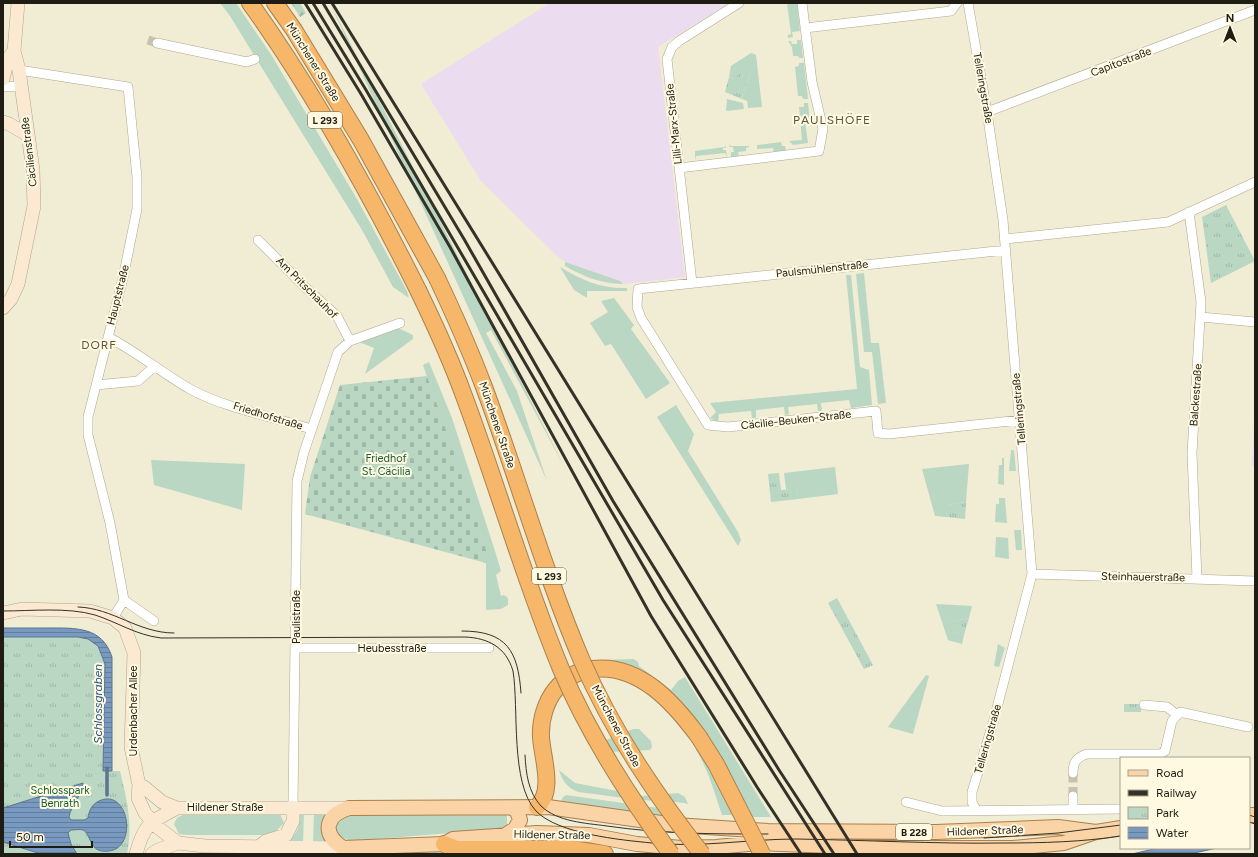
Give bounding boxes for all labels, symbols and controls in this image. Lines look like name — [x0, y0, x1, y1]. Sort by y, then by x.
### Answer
north arrow — [1210, 8, 1250, 48]
text: N — [1226, 12, 1234, 25]
street label: Münchener Straße — [283, 20, 343, 104]
street label: Capitostraße — [1089, 44, 1153, 80]
street label: Telleringstraße — [970, 51, 996, 125]
street label: Lilli-Marx-Straße — [663, 83, 685, 165]
road number: L 293 — [308, 112, 342, 128]
district label: PAULSHÖFE — [793, 113, 871, 127]
street label: Cäcilienstraße — [18, 116, 40, 188]
street label: Am Pritschauhof — [273, 254, 341, 322]
street label: Paulsmühlenstraße — [775, 258, 869, 280]
street label: Hauptstraße — [104, 264, 132, 326]
district label: DORF — [81, 338, 117, 352]
street label: Balckestraße — [1187, 363, 1205, 427]
street label: Telleringstraße — [1009, 373, 1029, 445]
street label: Münchener Straße — [476, 380, 518, 470]
street label: Friedhofstraße — [232, 399, 304, 433]
street label: Cäcilie-Beuken-Straße — [740, 408, 852, 432]
park label: Friedhof St. Cäcilia — [362, 452, 410, 478]
road number: L 293 — [532, 568, 566, 584]
street label: Steinhauerstraße — [1101, 570, 1185, 584]
street label: Paulistraße — [290, 590, 303, 644]
street label: Heubesstraße — [358, 642, 426, 655]
water label: Schlossgraben — [91, 664, 105, 744]
street label: Urdenbacher Allee — [127, 666, 140, 756]
street label: Münchener Straße — [589, 683, 643, 769]
street label: Telleringstraße — [972, 703, 1004, 775]
legend — [1120, 757, 1250, 849]
text: Road — [1156, 766, 1184, 780]
park label: Schlosspark Benrath — [30, 784, 90, 810]
text: Railway — [1156, 786, 1197, 800]
street label: Hildener Straße — [187, 801, 263, 814]
text: Park — [1156, 806, 1179, 820]
scale bar — [10, 823, 92, 849]
street label: Hildener Straße — [946, 823, 1024, 839]
road number: B 228 — [896, 824, 932, 840]
text: Water — [1156, 826, 1188, 840]
street label: Hildener Straße — [514, 828, 590, 842]
text: 50 m — [16, 830, 44, 844]

